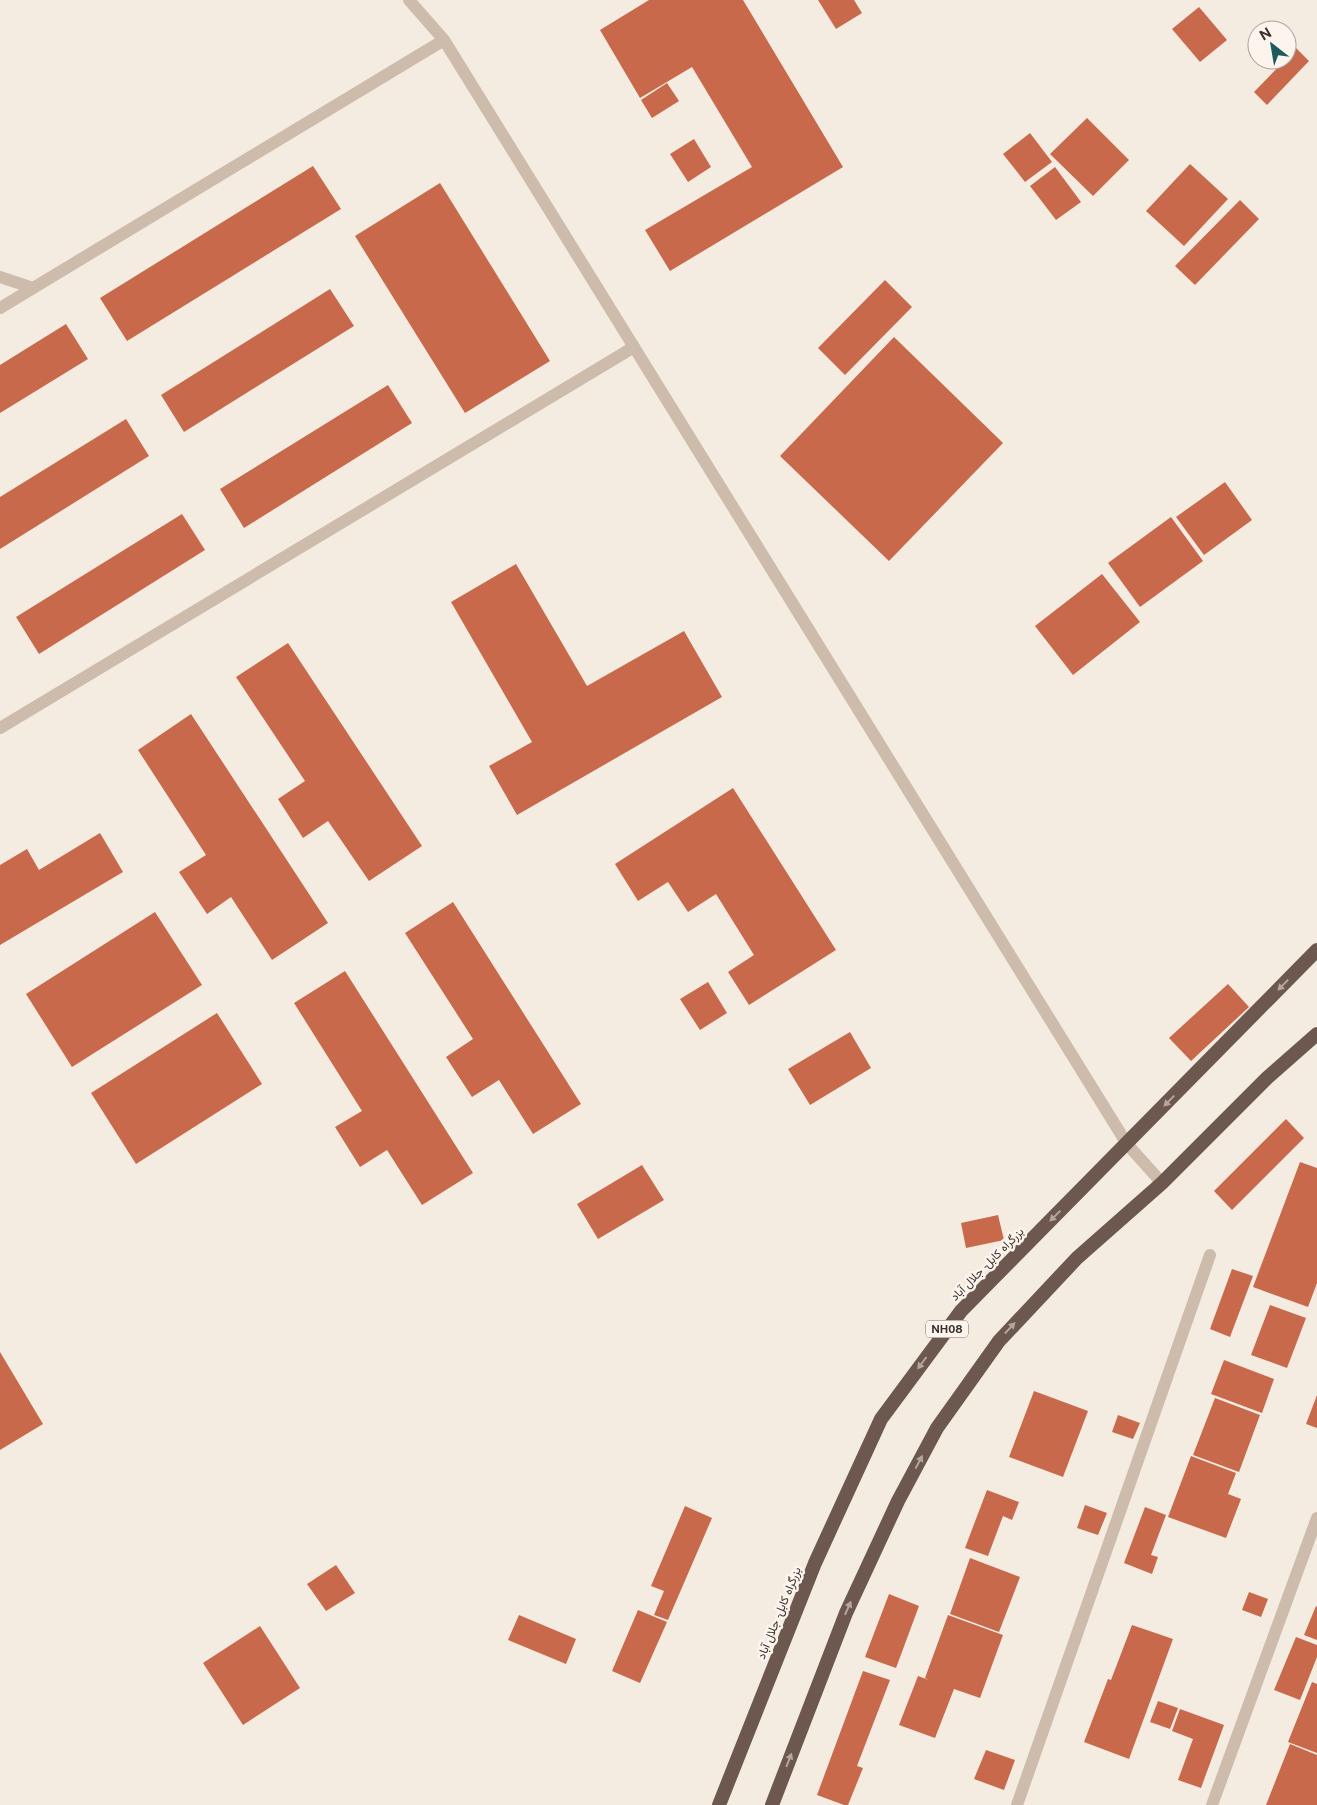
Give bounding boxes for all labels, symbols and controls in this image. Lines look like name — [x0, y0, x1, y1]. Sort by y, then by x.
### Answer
north arrow — [1247, 20, 1297, 70]
text: N — [1256, 24, 1274, 44]
one-way arrow — [1277, 979, 1289, 991]
one-way arrow — [1163, 1095, 1175, 1107]
one-way arrow — [1049, 1210, 1061, 1222]
street label: بزرگراه کابل- جلال آباد — [947, 1224, 1027, 1304]
road number: NH08 — [926, 1320, 968, 1338]
one-way arrow — [1004, 1322, 1016, 1334]
one-way arrow — [918, 1356, 928, 1369]
one-way arrow — [915, 1455, 923, 1469]
street label: بزرگراه کابل- جلال آباد — [754, 1565, 805, 1661]
one-way arrow — [845, 1601, 853, 1615]
one-way arrow — [786, 1752, 793, 1767]

